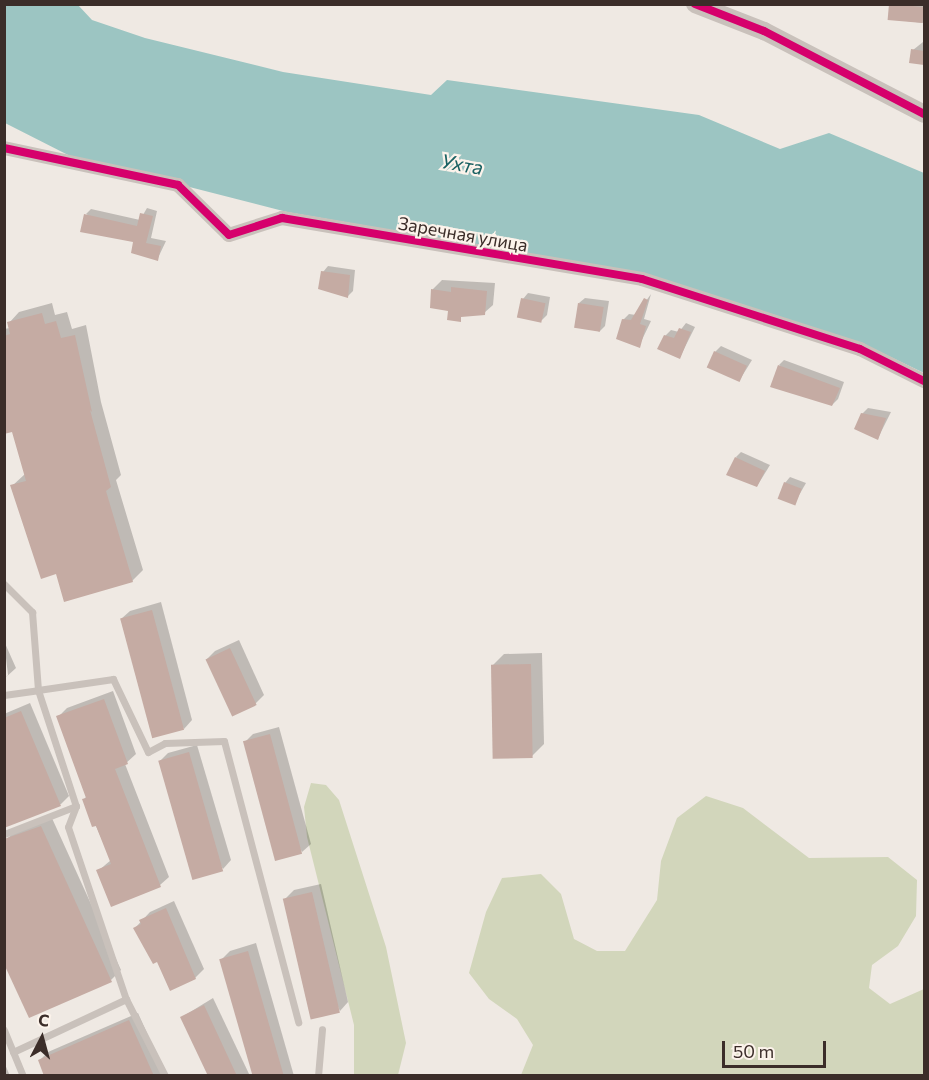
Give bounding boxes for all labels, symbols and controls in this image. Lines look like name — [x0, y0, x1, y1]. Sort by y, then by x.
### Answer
water label: Ухта — [439, 148, 485, 180]
street label: Заречная улица — [397, 212, 529, 256]
north arrow — [12, 1008, 72, 1068]
text: С — [38, 1010, 50, 1030]
scale bar — [725, 1029, 828, 1067]
text: 50 m — [733, 1040, 774, 1062]

